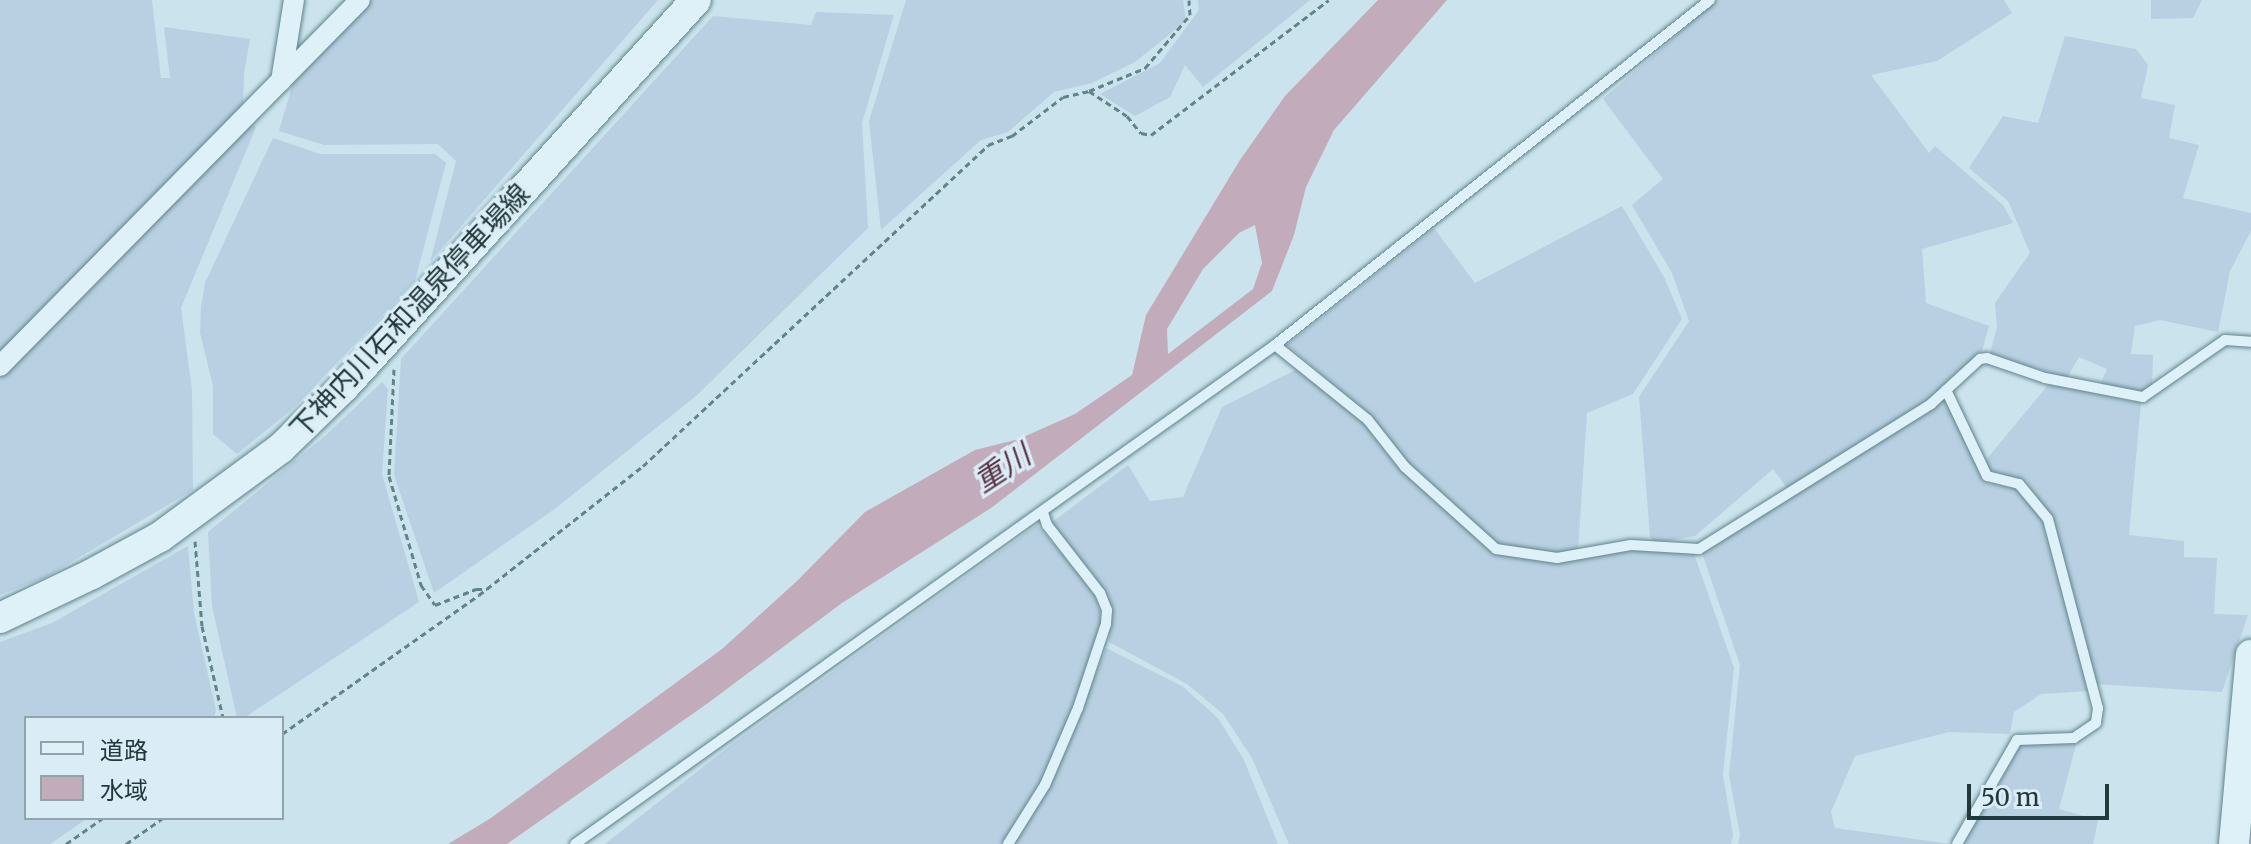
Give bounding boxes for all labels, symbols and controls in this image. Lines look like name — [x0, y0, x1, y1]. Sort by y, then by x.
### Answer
street label: 下神内川石和温泉停車場線 — [283, 177, 537, 445]
water label: 重川 — [967, 437, 1037, 499]
legend — [24, 716, 284, 820]
text: 道路 — [100, 735, 148, 766]
scale bar — [1971, 768, 2113, 818]
text: 水域 — [100, 775, 148, 806]
text: 50 m — [1981, 782, 2040, 813]

